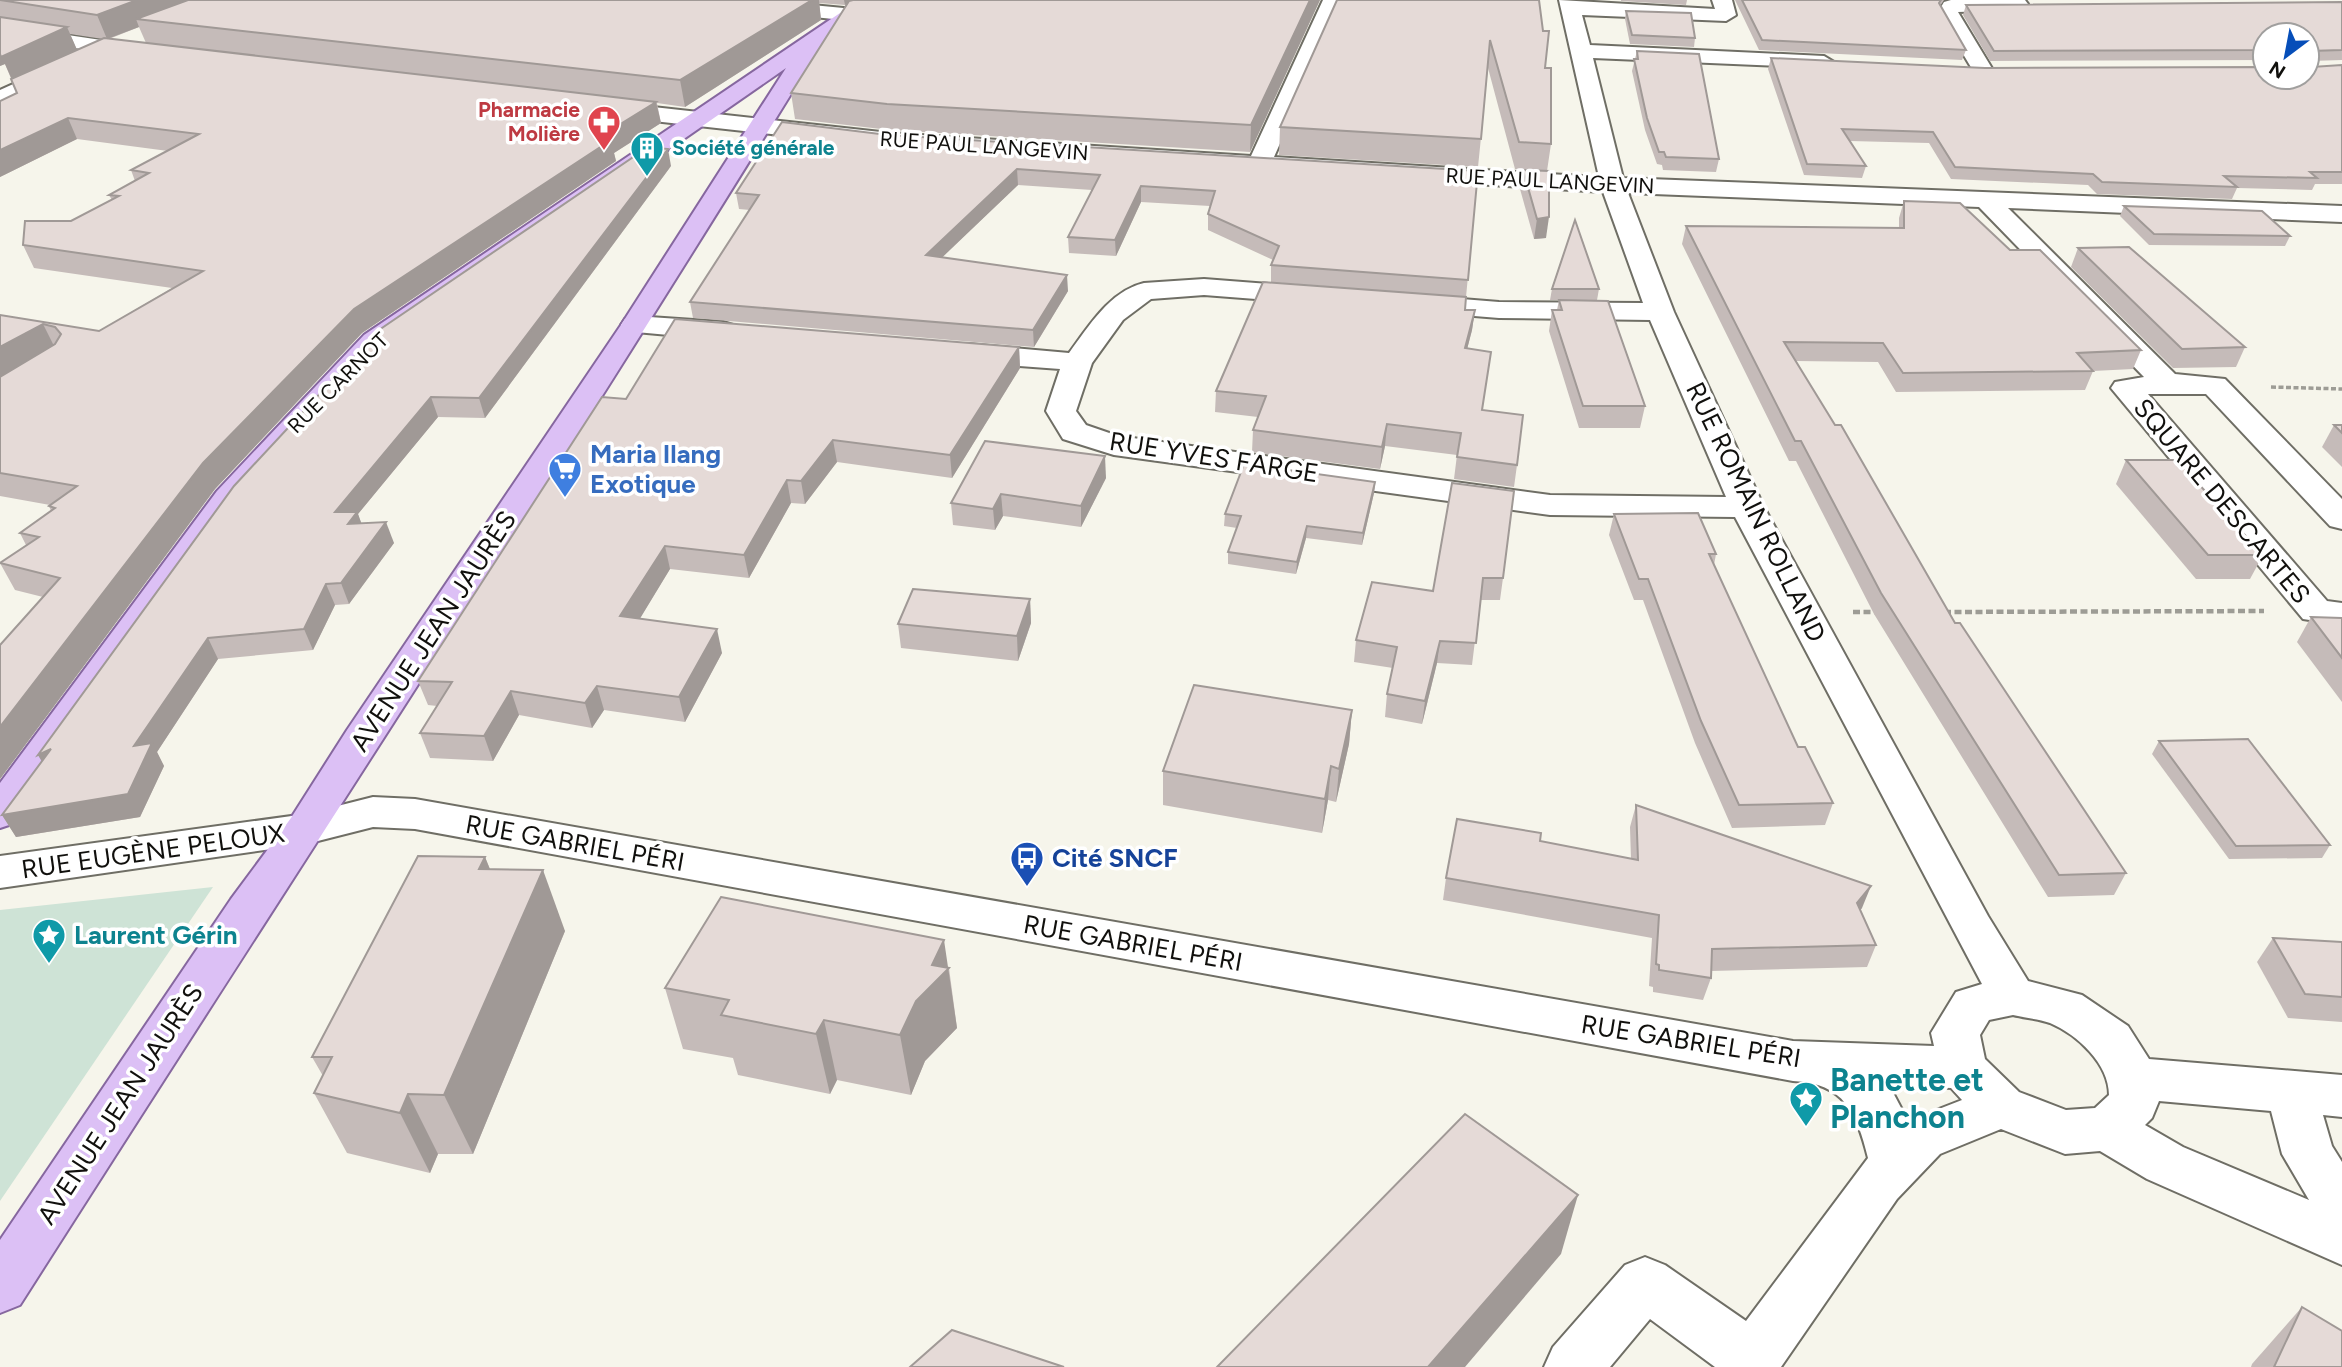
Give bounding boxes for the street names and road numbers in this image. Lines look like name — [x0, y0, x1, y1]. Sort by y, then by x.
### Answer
street label: RUE PAUL LANGEVIN — [879, 126, 1089, 165]
street label: RUE PAUL LANGEVIN — [1445, 163, 1655, 198]
street label: RUE CARNOT — [282, 327, 393, 438]
street label: RUE ROMAIN ROLLAND — [1679, 377, 1833, 647]
street label: SQUARE DESCARTES — [2127, 392, 2317, 610]
street label: RUE YVES FARGE — [1107, 425, 1321, 489]
street label: AVENUE JEAN JAURÈS — [343, 505, 523, 757]
street label: RUE GABRIEL PÉRI — [463, 808, 687, 878]
street label: RUE EUGÈNE PELOUX — [19, 817, 287, 885]
street label: RUE GABRIEL PÉRI — [1021, 908, 1245, 978]
street label: AVENUE JEAN JAURÈS — [30, 978, 210, 1230]
street label: RUE GABRIEL PÉRI — [1579, 1008, 1803, 1074]

